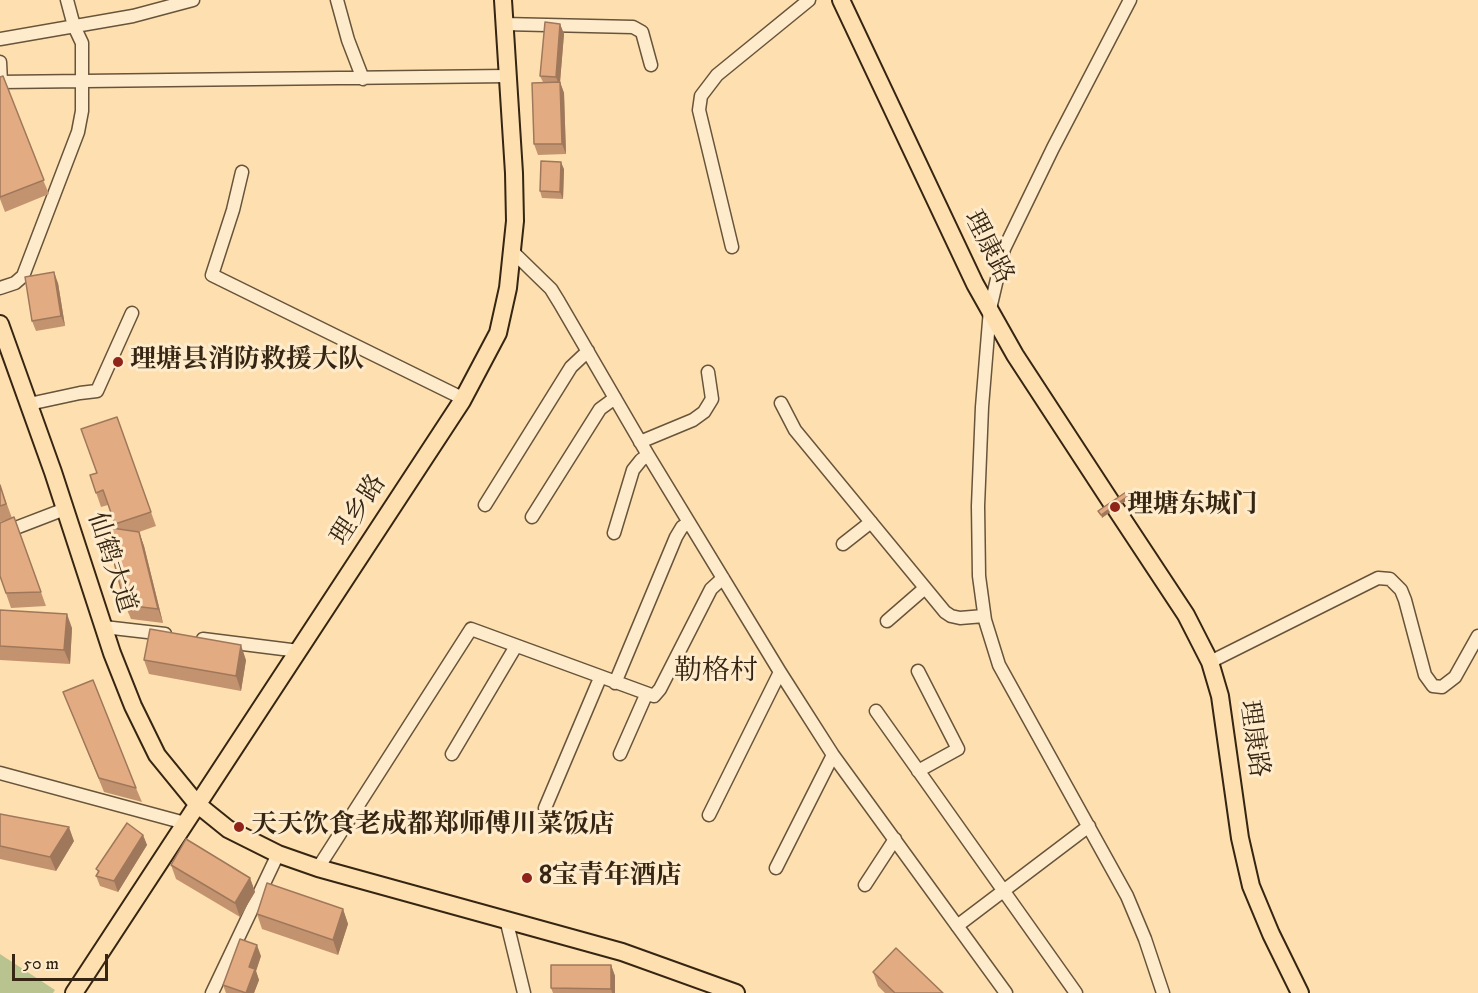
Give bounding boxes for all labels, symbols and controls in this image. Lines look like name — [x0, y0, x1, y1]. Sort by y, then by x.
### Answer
street label: 理康路 — [955, 206, 1019, 290]
place label: 理塘县消防救援大队 — [130, 346, 364, 378]
marker: 理塘县消防救援大队 — [111, 355, 125, 369]
street label: 理乡路 — [326, 470, 394, 552]
place label: 理塘东城门 — [1127, 491, 1257, 523]
marker: 理塘东城门 — [1108, 500, 1122, 514]
street label: 仙鹤大道 — [79, 509, 141, 617]
district label: 勒格村 — [674, 656, 758, 690]
street label: 理康路 — [1231, 698, 1273, 780]
place label: 天天饮食老成都郑师傅川菜饭店 — [251, 811, 615, 843]
marker: 天天饮食老成都郑师傅川菜饭店 — [232, 820, 246, 834]
place label: 8宝青年酒店 — [539, 862, 682, 894]
marker: 8宝青年酒店 — [520, 871, 534, 885]
scale bar — [15, 942, 111, 980]
text: 50 m — [23, 953, 59, 975]

